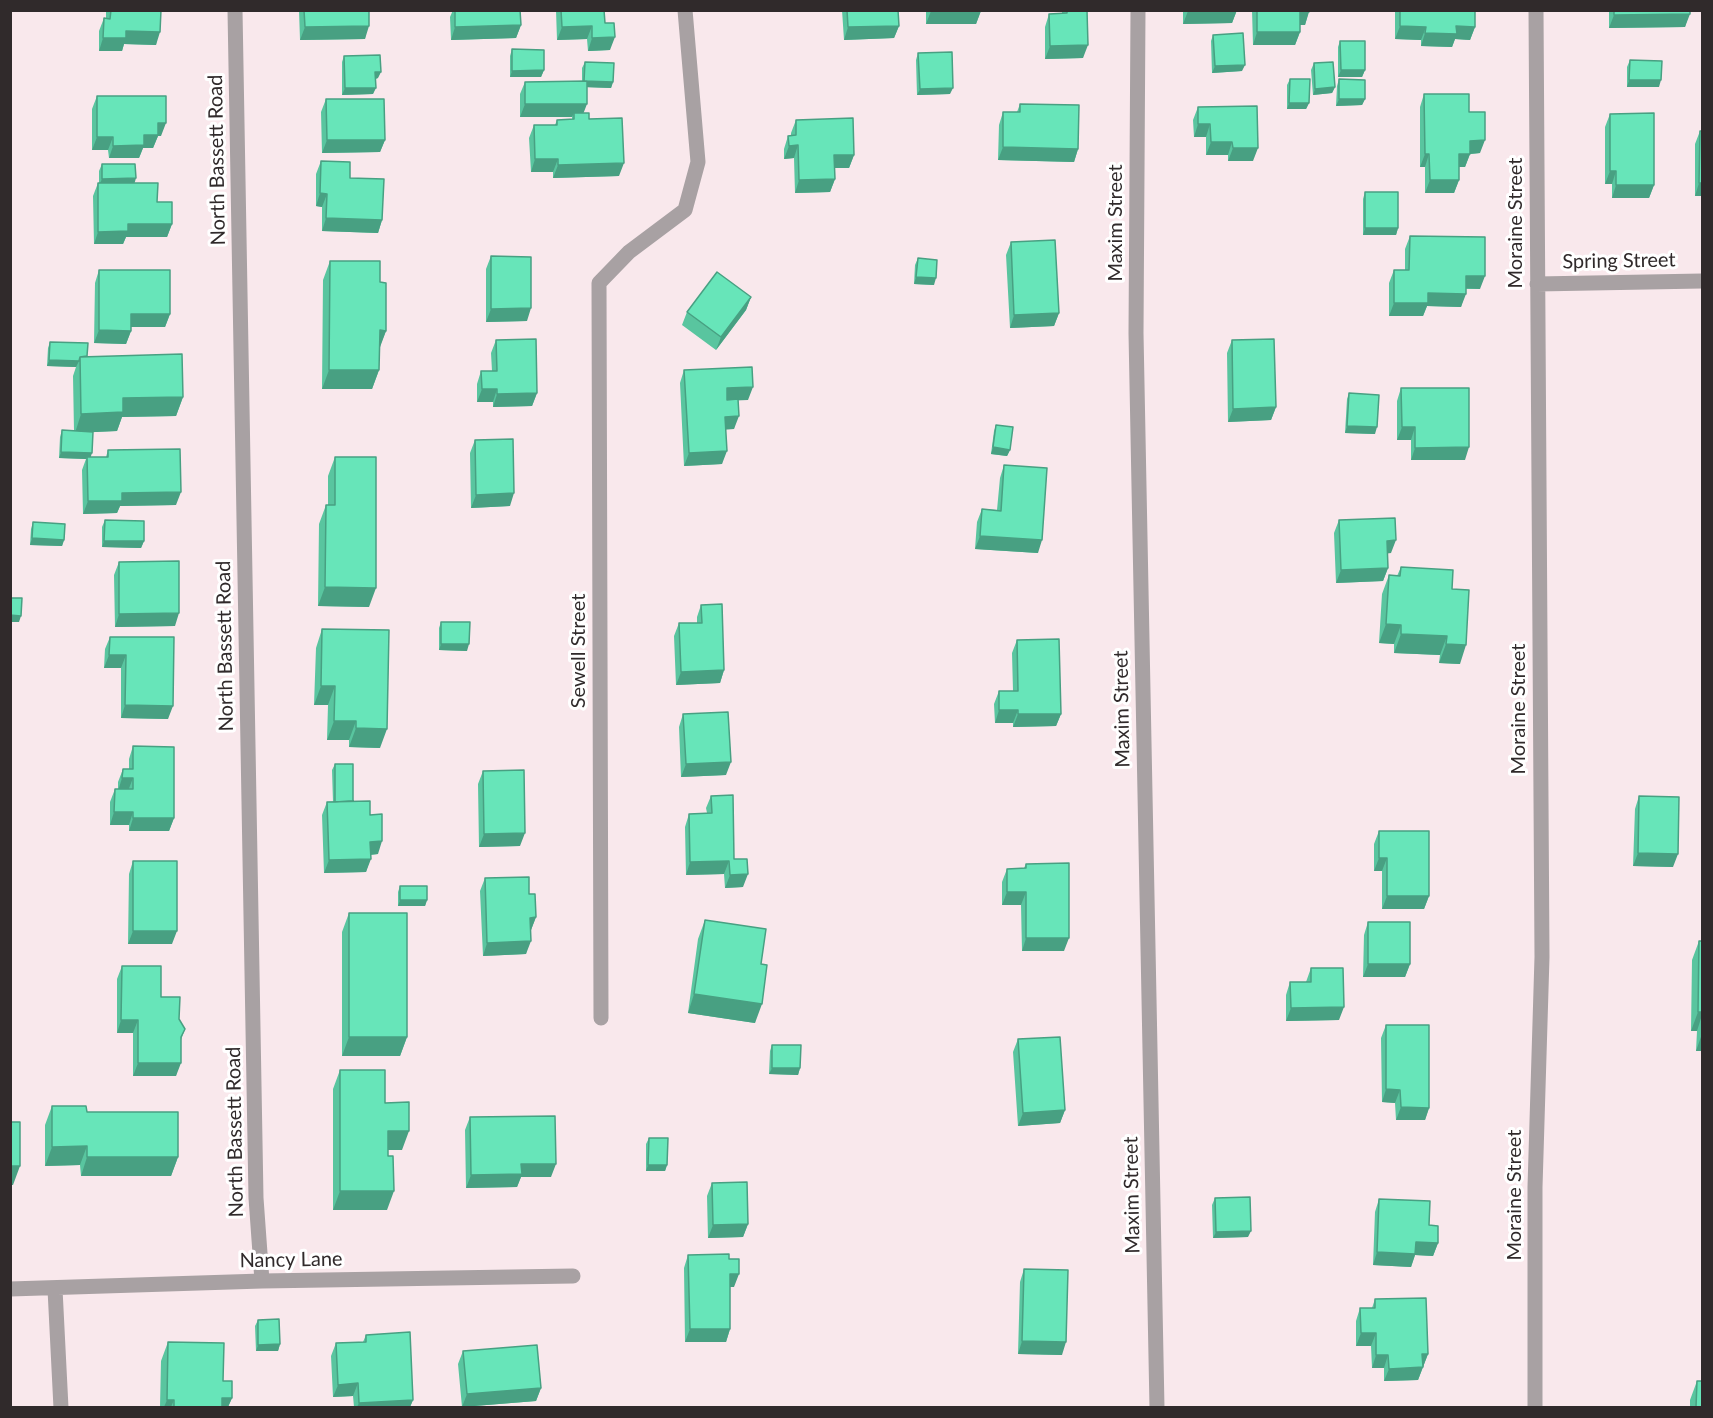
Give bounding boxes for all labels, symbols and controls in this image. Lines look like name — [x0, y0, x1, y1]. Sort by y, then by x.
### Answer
street label: North Bassett Road — [204, 74, 230, 246]
street label: Moraine Street — [1504, 158, 1528, 288]
street label: Maxim Street — [1104, 164, 1128, 282]
street label: Spring Street — [1562, 248, 1676, 274]
street label: North Bassett Road — [212, 560, 238, 732]
street label: Sewell Street — [567, 594, 591, 708]
street label: Moraine Street — [1507, 644, 1531, 774]
street label: Maxim Street — [1109, 650, 1135, 768]
street label: North Bassett Road — [222, 1046, 248, 1218]
street label: Moraine Street — [1503, 1130, 1527, 1260]
street label: Maxim Street — [1119, 1136, 1145, 1254]
street label: Nancy Lane — [239, 1247, 343, 1273]

